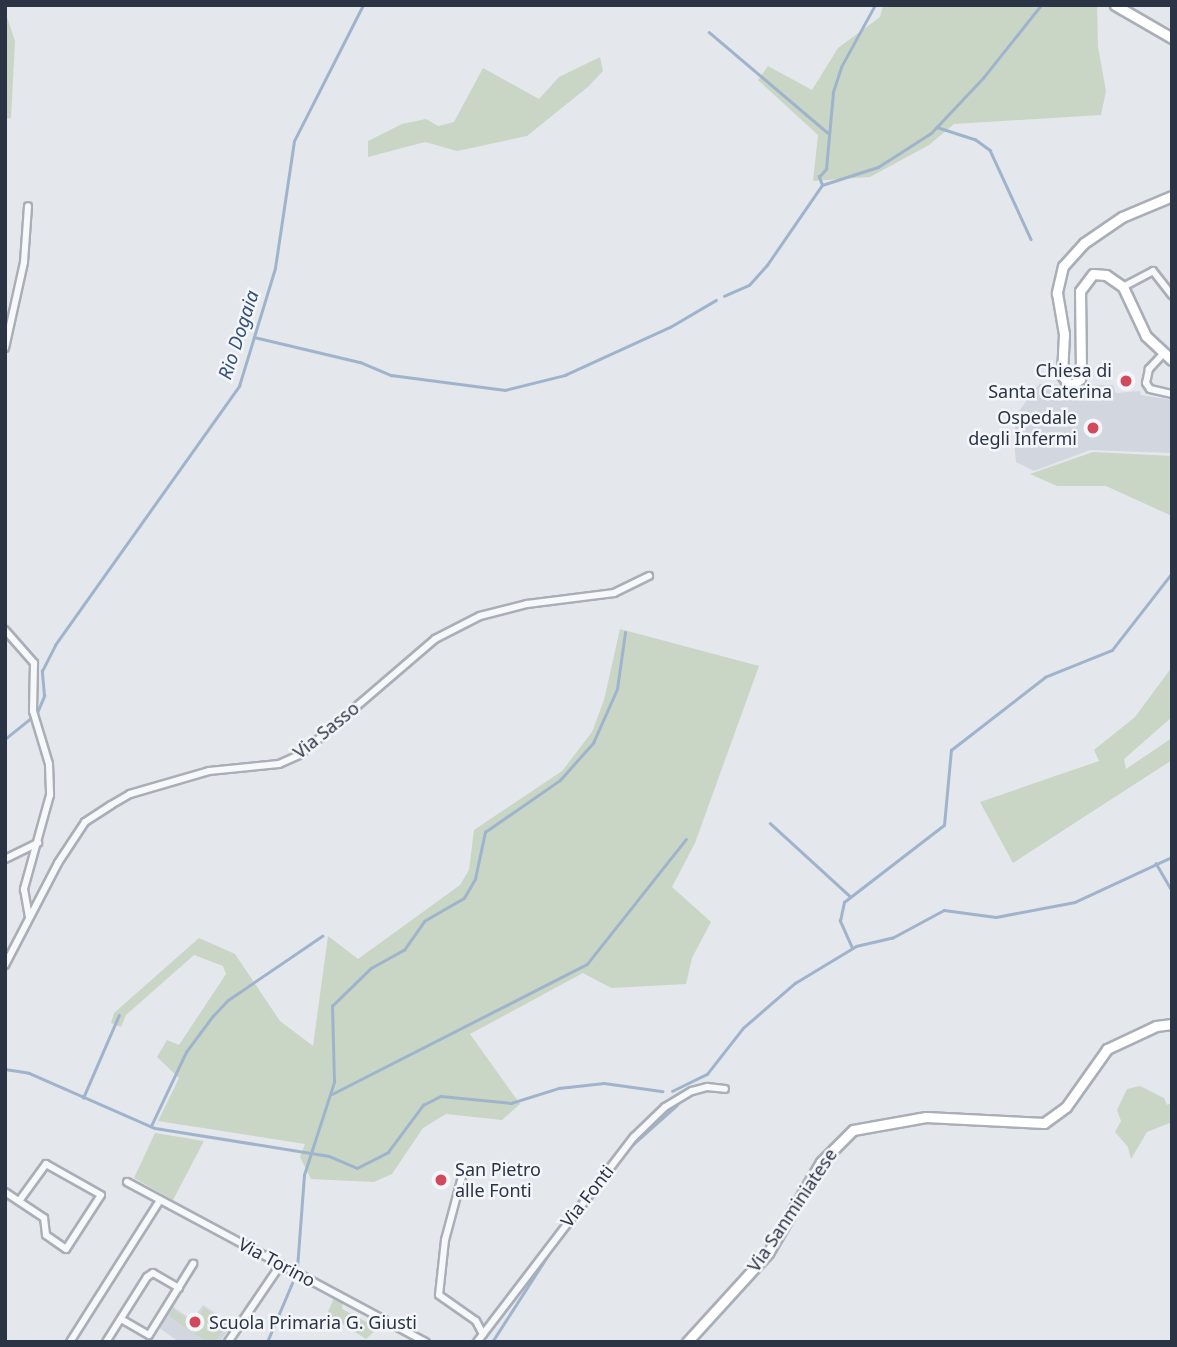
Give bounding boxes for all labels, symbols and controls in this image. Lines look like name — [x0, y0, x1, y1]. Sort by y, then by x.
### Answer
water label: Rio Dogaia — [214, 288, 264, 382]
place label: Chiesa di Santa Caterina — [988, 360, 1112, 402]
marker: Chiesa di Santa Caterina — [1118, 373, 1134, 389]
place label: Ospedale degli Infermi — [968, 407, 1077, 450]
marker: Ospedale degli Infermi — [1083, 418, 1103, 438]
street label: Via Sasso — [289, 697, 363, 763]
street label: Via Sanminiatese — [743, 1144, 841, 1276]
place label: San Pietro alle Fonti — [455, 1159, 541, 1202]
street label: Via Fonti — [556, 1161, 618, 1231]
marker: San Pietro alle Fonti — [433, 1172, 449, 1188]
street label: Via Torino — [235, 1233, 319, 1291]
place label: Scuola Primaria G. Giusti — [209, 1311, 417, 1333]
marker: Scuola Primaria G. Giusti — [187, 1314, 203, 1330]

